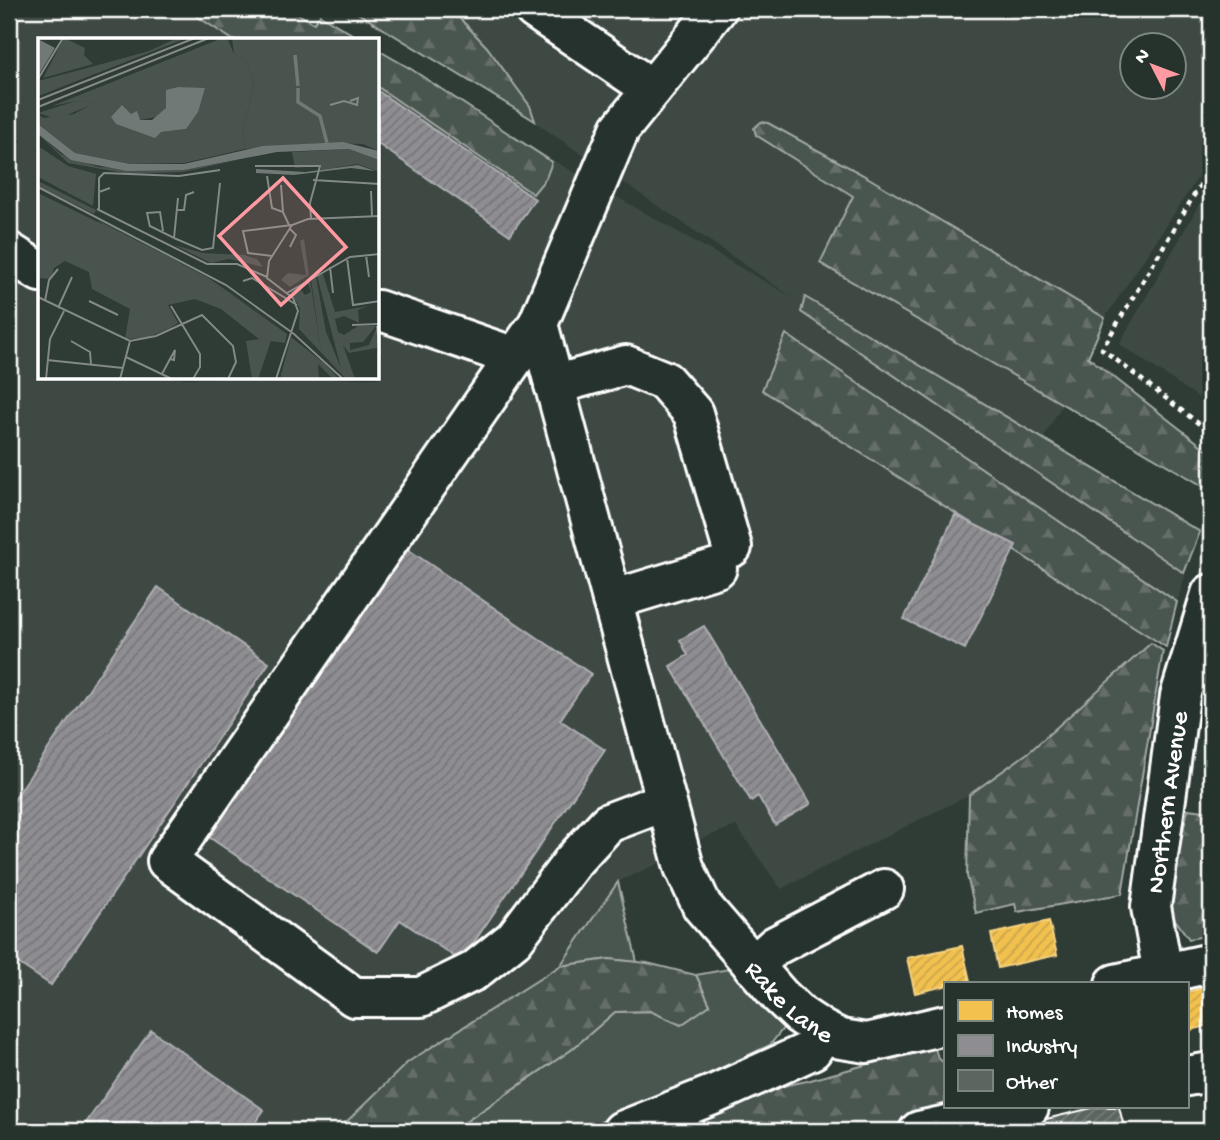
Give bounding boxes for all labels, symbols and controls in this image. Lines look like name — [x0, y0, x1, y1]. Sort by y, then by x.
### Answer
north arrow — [1118, 32, 1188, 102]
inset map — [38, 38, 380, 380]
text: N — [1130, 45, 1156, 69]
street label: Northern Avenue — [1142, 709, 1198, 896]
street label: Rake Lane — [736, 956, 837, 1053]
legend — [944, 982, 1188, 1108]
text: Homes — [1006, 1002, 1064, 1027]
text: Industry — [1006, 1036, 1077, 1061]
text: Other — [1006, 1072, 1058, 1097]

